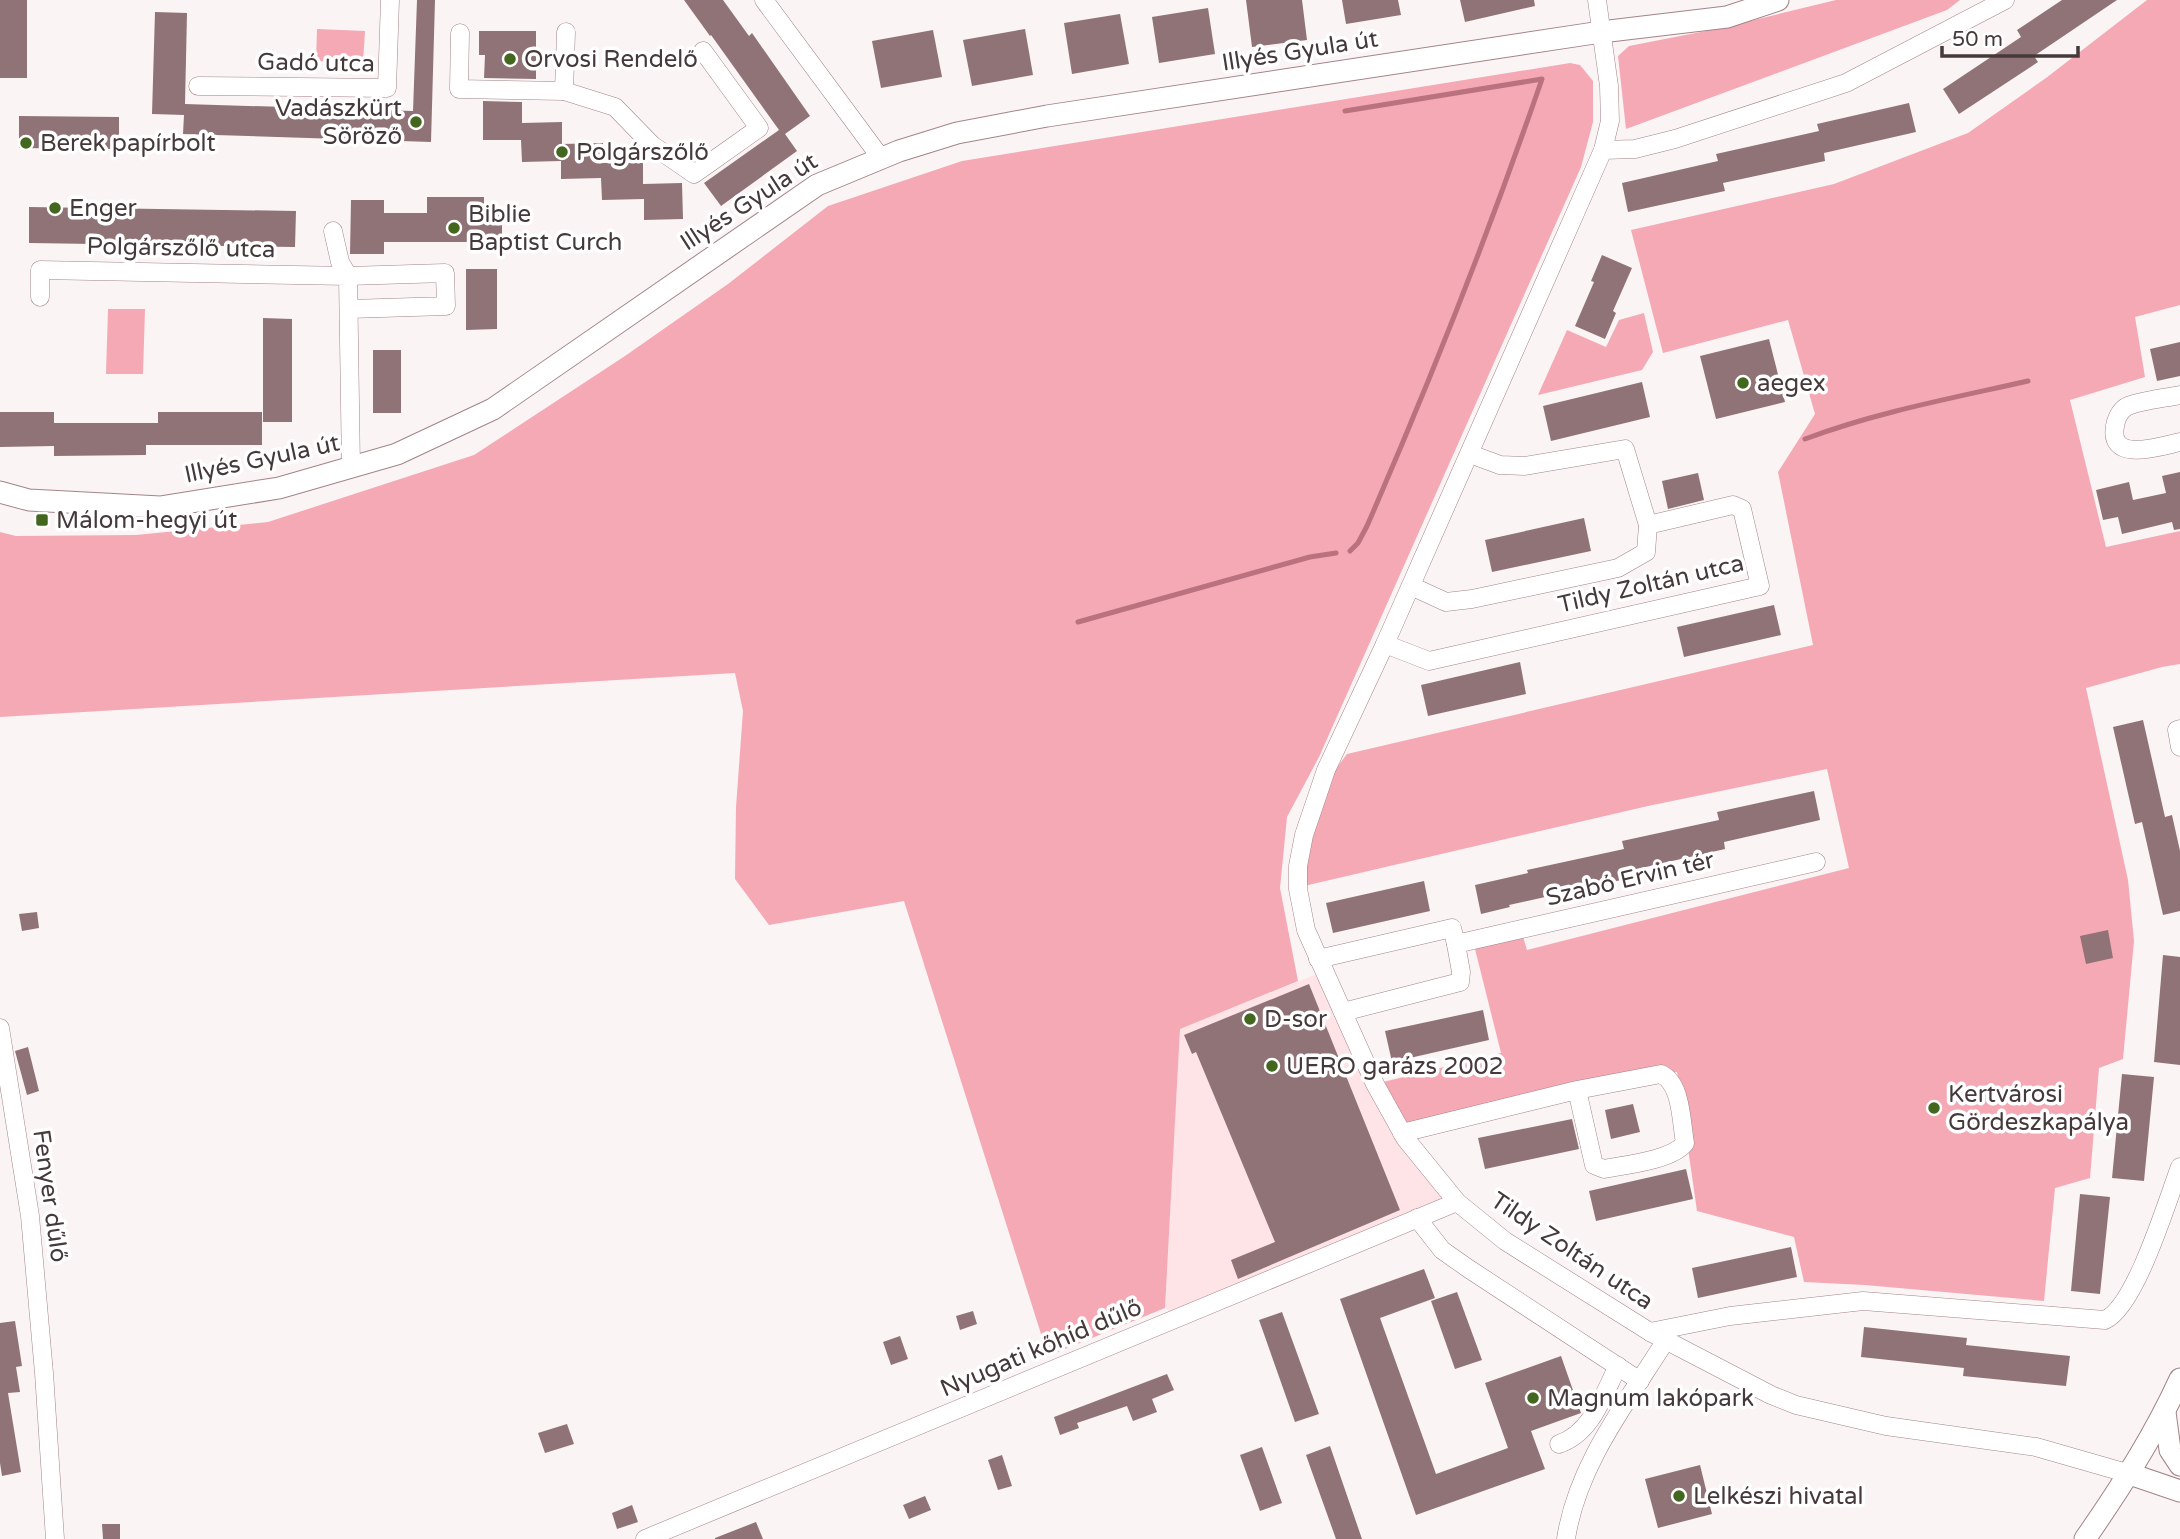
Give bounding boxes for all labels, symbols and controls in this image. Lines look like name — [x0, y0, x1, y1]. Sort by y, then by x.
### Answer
scale bar — [1942, 14, 2078, 58]
street label: Illyés Gyula út — [1220, 24, 1380, 78]
text: 50 m — [1952, 27, 2003, 52]
place label: Orvosi Rendelő — [524, 45, 698, 74]
street label: Gadó utca — [257, 47, 375, 79]
marker: Orvosi Rendelő — [502, 51, 518, 67]
place label: Vadászkürt Söröző — [275, 94, 402, 151]
marker: Vadászkürt Söröző — [408, 114, 424, 130]
place label: Berek papírbolt — [40, 129, 216, 158]
marker: Berek papírbolt — [18, 135, 34, 151]
place label: Polgárszőlő — [576, 138, 709, 167]
marker: Polgárszőlő — [554, 144, 570, 160]
street label: Illyés Gyula út — [675, 147, 823, 257]
place label: Enger — [69, 194, 137, 223]
marker: Enger — [47, 200, 63, 216]
place label: Biblie Baptist Curch — [468, 200, 622, 257]
marker: Biblie Baptist Curch — [446, 220, 462, 236]
street label: Polgárszőlő utca — [86, 232, 276, 264]
place label: aegex — [1757, 369, 1826, 398]
marker: aegex — [1735, 375, 1751, 391]
street label: Illyés Gyula út — [182, 428, 342, 490]
place label: Málom-hegyi út — [56, 506, 237, 535]
marker: Málom-hegyi út — [34, 512, 50, 528]
street label: Tildy Zoltán utca — [1555, 549, 1747, 619]
street label: Szabó Ervin tér — [1543, 845, 1718, 912]
place label: D-sor — [1264, 1005, 1328, 1034]
marker: D-sor — [1242, 1011, 1258, 1027]
place label: UERO garázs 2002 — [1286, 1052, 1504, 1081]
marker: UERO garázs 2002 — [1264, 1058, 1280, 1074]
place label: Kertvárosi Gördeszkapálya — [1948, 1080, 2129, 1137]
marker: Kertvárosi Gördeszkapálya — [1926, 1100, 1942, 1116]
street label: Fenyer dűlő — [26, 1128, 74, 1264]
street label: Tildy Zoltán utca — [1485, 1186, 1659, 1316]
street label: Nyugati kőhíd dűlő — [936, 1292, 1146, 1404]
place label: Magnum lakópark — [1547, 1384, 1754, 1413]
marker: Magnum lakópark — [1525, 1390, 1541, 1406]
place label: Lelkészi hivatal — [1693, 1482, 1864, 1511]
marker: Lelkészi hivatal — [1671, 1488, 1687, 1504]

